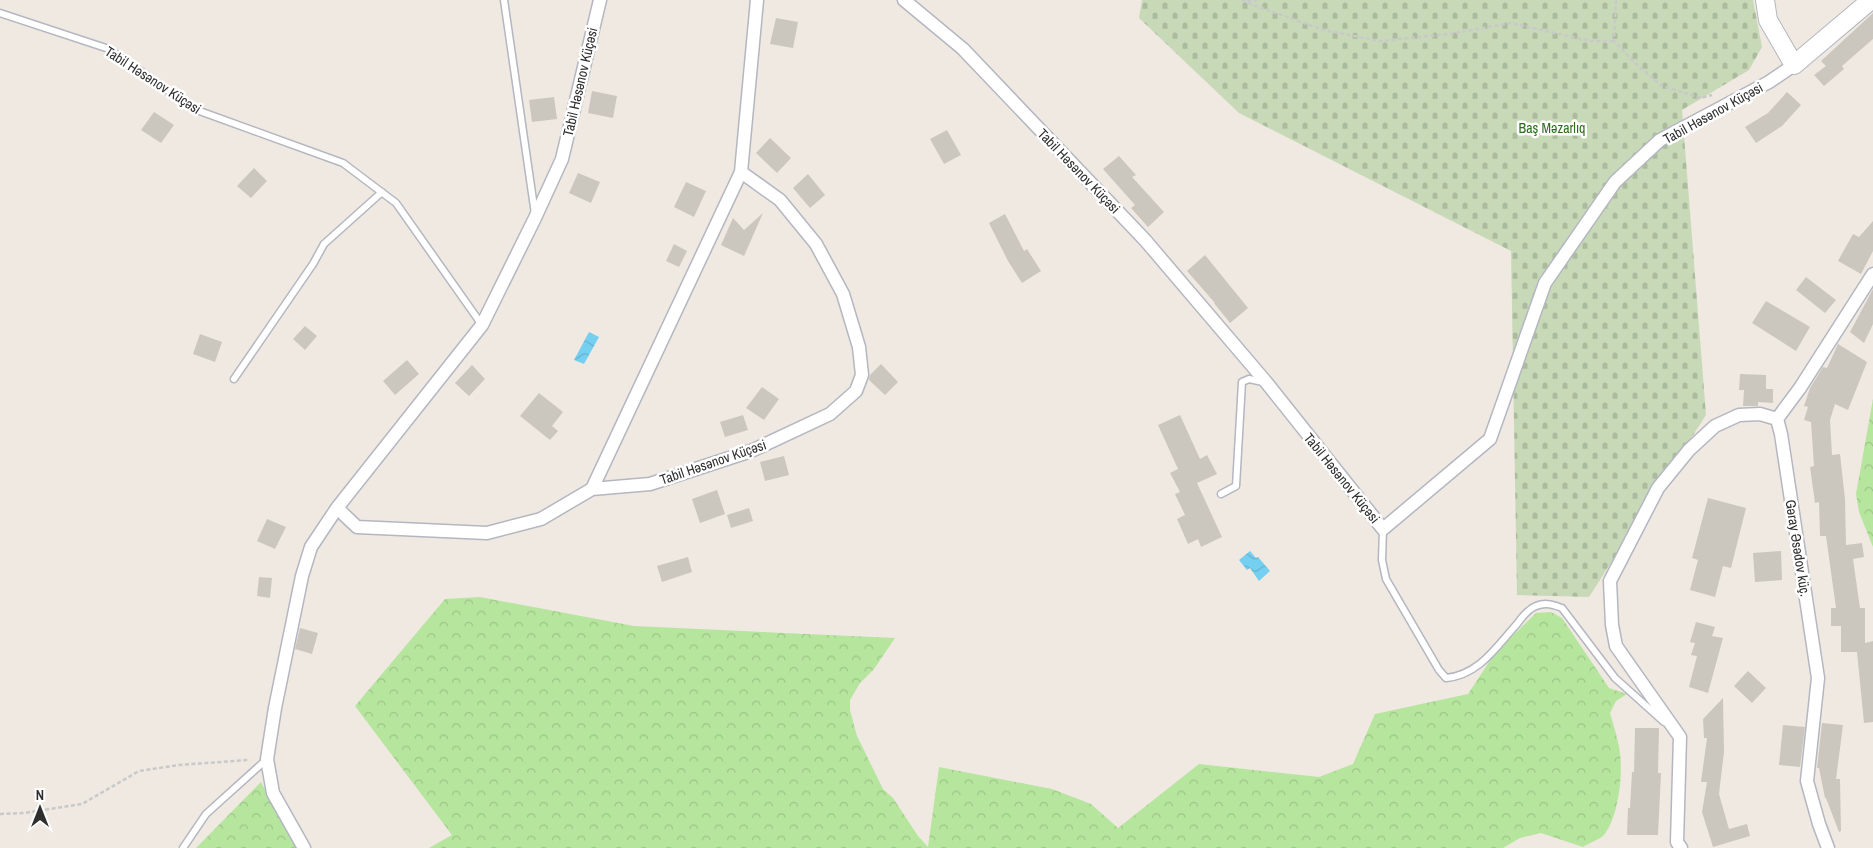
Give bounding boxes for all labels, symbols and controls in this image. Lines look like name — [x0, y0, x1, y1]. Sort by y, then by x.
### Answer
street label: Tabil Həsənov Küçəsi — [559, 26, 601, 138]
street label: Tabil Həsənov Küçəsi — [101, 42, 205, 118]
street label: Tabil Həsənov Küçəsi — [1660, 78, 1766, 148]
park label: Baş Məzarlıq — [1519, 119, 1586, 137]
street label: Tabil Həsənov Küçəsi — [1034, 125, 1124, 217]
street label: Tabil Həsənov Küçəsi — [1300, 429, 1384, 527]
street label: Tabil Həsənov Küçəsi — [657, 435, 769, 489]
street label: Gəray Əsədov küç. — [1781, 498, 1815, 598]
north arrow — [15, 783, 65, 833]
text: N — [36, 786, 44, 804]

